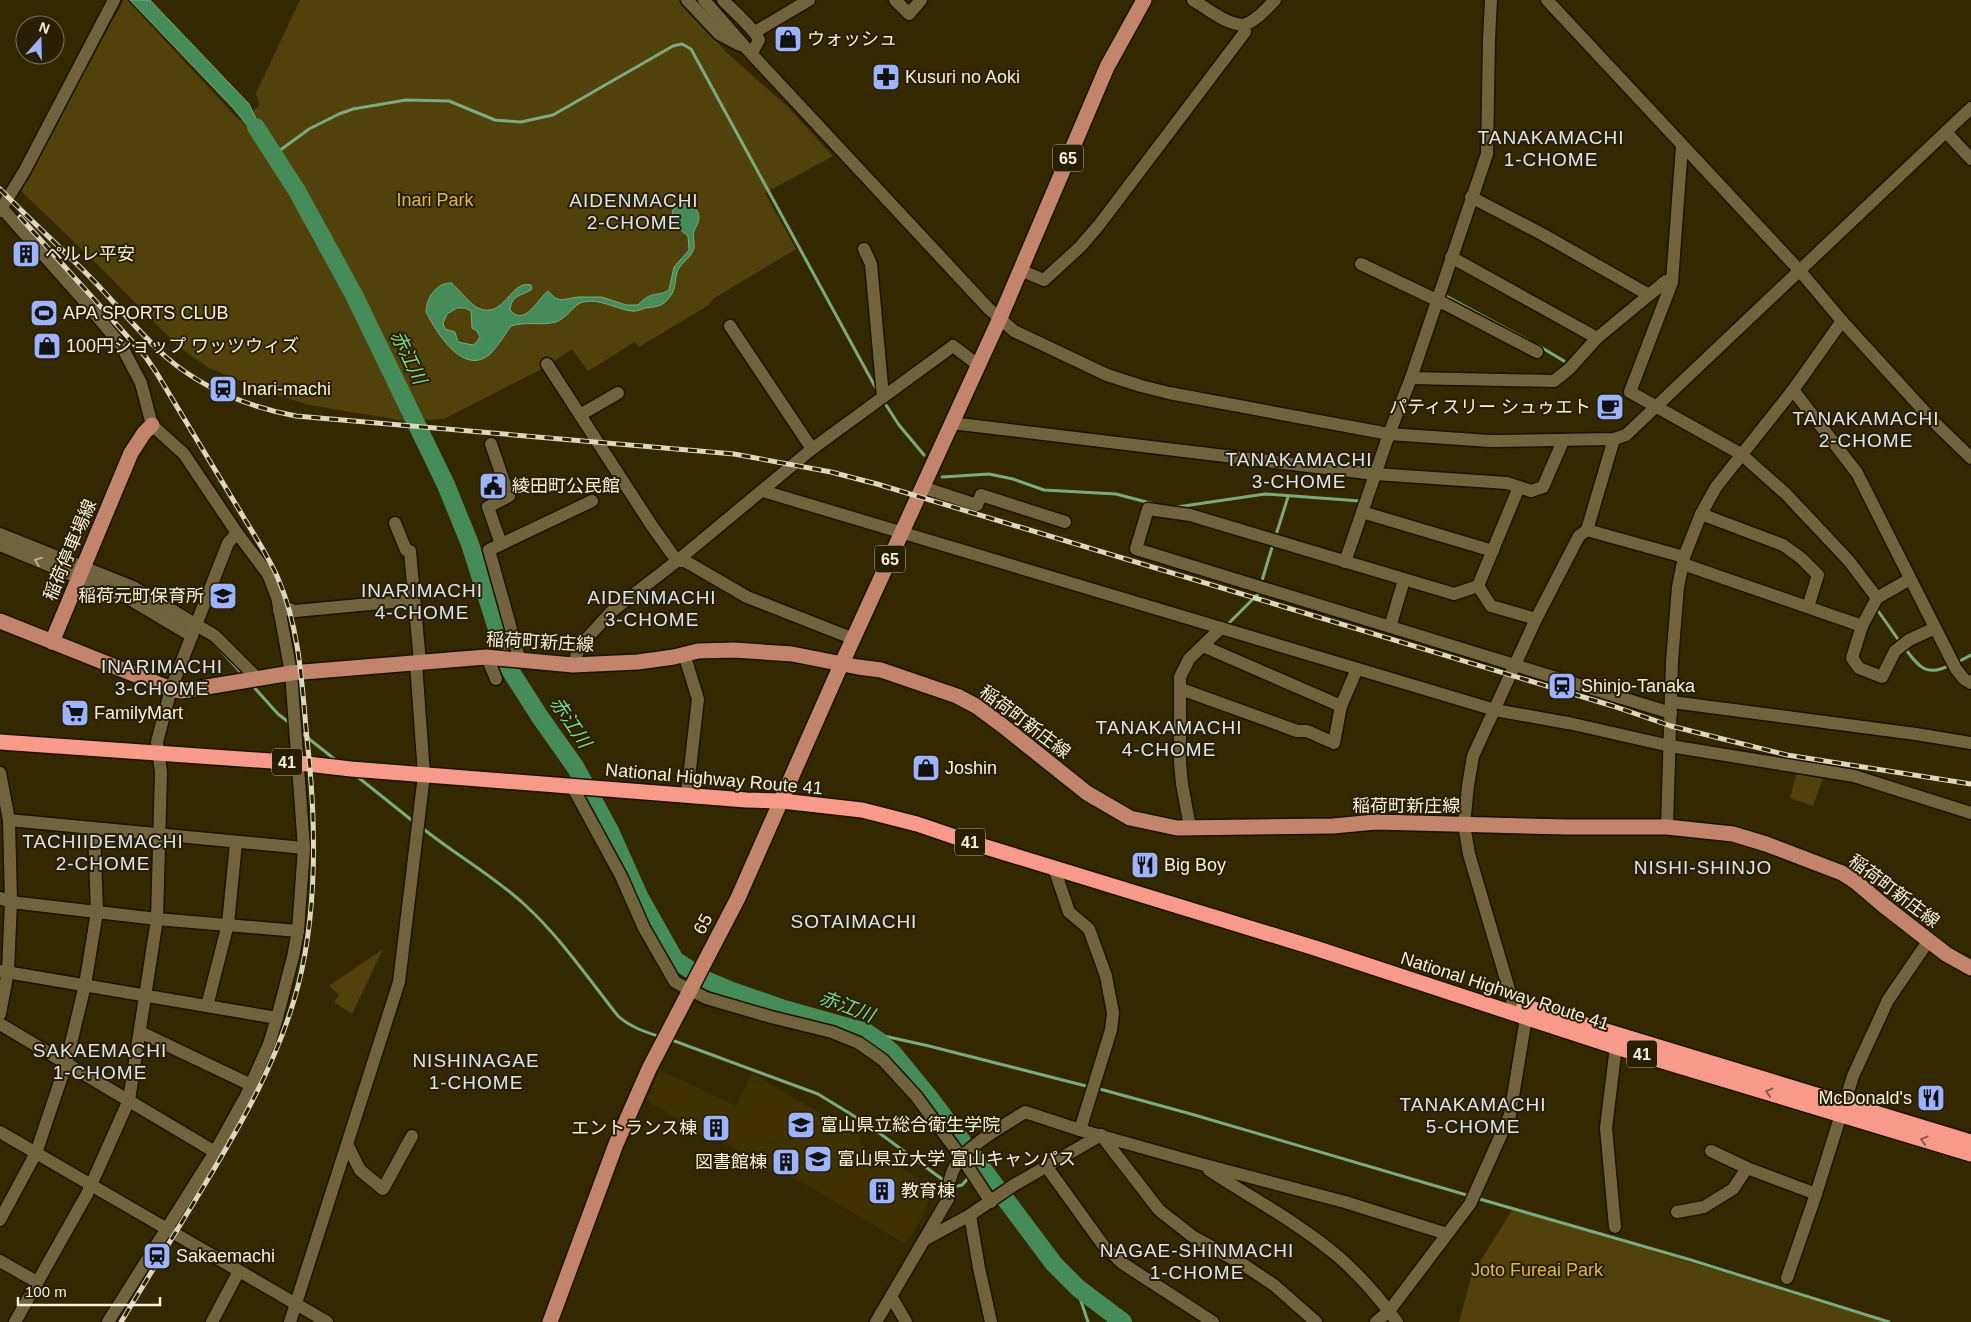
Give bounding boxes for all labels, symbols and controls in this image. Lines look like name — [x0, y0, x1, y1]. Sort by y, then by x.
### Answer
north arrow — [15, 15, 65, 65]
text: N — [37, 19, 52, 37]
shop icon: ウォッシュ — [773, 24, 803, 54]
place label: ウォッシュ — [807, 29, 897, 49]
pharmacy icon: Kusuri no Aoki — [871, 62, 901, 92]
place label: Kusuri no Aoki — [905, 67, 1020, 87]
district label: TANAKAMACHI 1-CHOME — [1478, 127, 1624, 170]
road number: 65 — [1053, 144, 1083, 172]
park label: Inari Park — [396, 190, 475, 210]
district label: AIDENMACHI 2-CHOME — [569, 190, 699, 233]
building icon: ペルレ平安 — [11, 239, 41, 269]
place label: ペルレ平安 — [45, 244, 135, 264]
sports icon: APA SPORTS CLUB — [29, 298, 59, 328]
place label: APA SPORTS CLUB — [63, 303, 228, 323]
water label: 赤江川 — [387, 327, 431, 389]
shop icon: 100円ショップ ワッツウィズ — [32, 331, 62, 361]
place label: 100円ショップ ワッツウィズ — [66, 336, 299, 356]
station icon: Inari-machi — [208, 374, 238, 404]
place label: Inari-machi — [242, 379, 331, 399]
cafe icon: パティスリー シュゥエト — [1595, 392, 1625, 422]
place label: パティスリー シュゥエト — [1389, 397, 1591, 417]
district label: TANAKAMACHI 2-CHOME — [1793, 408, 1939, 451]
district label: TANAKAMACHI 3-CHOME — [1226, 449, 1372, 492]
public building icon: 綾田町公民館 — [478, 471, 508, 501]
place label: 綾田町公民館 — [512, 476, 620, 496]
street label: 稲荷停車場線 — [40, 496, 100, 604]
road number: 65 — [875, 546, 905, 572]
one-way arrow — [34, 556, 43, 567]
district label: INARIMACHI 4-CHOME — [361, 580, 483, 623]
school or university icon: 稲荷元町保育所 — [208, 581, 238, 611]
place label: 稲荷元町保育所 — [78, 586, 204, 606]
district label: AIDENMACHI 3-CHOME — [587, 587, 717, 630]
street label: 稲荷町新庄線 — [486, 629, 594, 655]
district label: INARIMACHI 3-CHOME — [101, 656, 223, 699]
station icon: Shinjo-Tanaka — [1547, 671, 1577, 701]
place label: Shinjo-Tanaka — [1581, 676, 1696, 696]
street label: 稲荷町新庄線 — [976, 682, 1074, 762]
water label: 赤江川 — [546, 693, 596, 753]
supermarket icon: FamilyMart — [60, 698, 90, 728]
place label: FamilyMart — [94, 703, 183, 723]
district label: TANAKAMACHI 4-CHOME — [1096, 717, 1242, 760]
road number: 41 — [272, 749, 302, 776]
shop icon: Joshin — [911, 753, 941, 783]
place label: Joshin — [945, 758, 997, 778]
street label: National Highway Route 41 — [604, 760, 824, 798]
street label: 稲荷町新庄線 — [1352, 796, 1460, 816]
road number: 41 — [955, 829, 985, 856]
district label: TACHIIDEMACHI 2-CHOME — [22, 831, 184, 874]
restaurant icon: Big Boy — [1130, 850, 1160, 880]
street label: 稲荷町新庄線 — [1845, 851, 1943, 931]
place label: Big Boy — [1164, 855, 1226, 875]
district label: NISHI-SHINJO — [1634, 857, 1772, 878]
street label: 65 — [689, 910, 717, 938]
district label: SOTAIMACHI — [791, 911, 917, 932]
street label: National Highway Route 41 — [1398, 948, 1612, 1034]
water label: 赤江川 — [816, 987, 879, 1027]
district label: SAKAEMACHI 1-CHOME — [33, 1040, 167, 1083]
road number: 41 — [1627, 1040, 1657, 1068]
district label: NISHINAGAE 1-CHOME — [412, 1050, 540, 1093]
restaurant icon: McDonald's — [1916, 1083, 1946, 1113]
one-way arrow — [1765, 1088, 1774, 1098]
place label: McDonald's — [1819, 1088, 1912, 1108]
district label: TANAKAMACHI 5-CHOME — [1400, 1094, 1546, 1137]
school or university icon: 富山県立総合衛生学院 — [786, 1110, 816, 1140]
building icon: エントランス棟 — [701, 1113, 731, 1143]
place label: 富山県立総合衛生学院 — [820, 1115, 1000, 1135]
place label: エントランス棟 — [571, 1118, 697, 1138]
one-way arrow — [1921, 1135, 1929, 1145]
school or university icon: 富山県立大学 富山キャンパス — [803, 1144, 833, 1174]
building icon: 図書館棟 — [771, 1147, 801, 1177]
place label: 富山県立大学 富山キャンパス — [837, 1149, 1076, 1169]
place label: 図書館棟 — [695, 1152, 767, 1172]
building icon: 教育棟 — [867, 1176, 897, 1206]
place label: 教育棟 — [901, 1181, 955, 1201]
district label: NAGAE-SHINMACHI 1-CHOME — [1100, 1240, 1294, 1283]
station icon: Sakaemachi — [142, 1241, 172, 1271]
place label: Sakaemachi — [176, 1246, 275, 1266]
park label: Joto Fureai Park — [1471, 1260, 1604, 1280]
scale bar — [18, 1274, 160, 1306]
text: 100 m — [25, 1283, 67, 1300]

